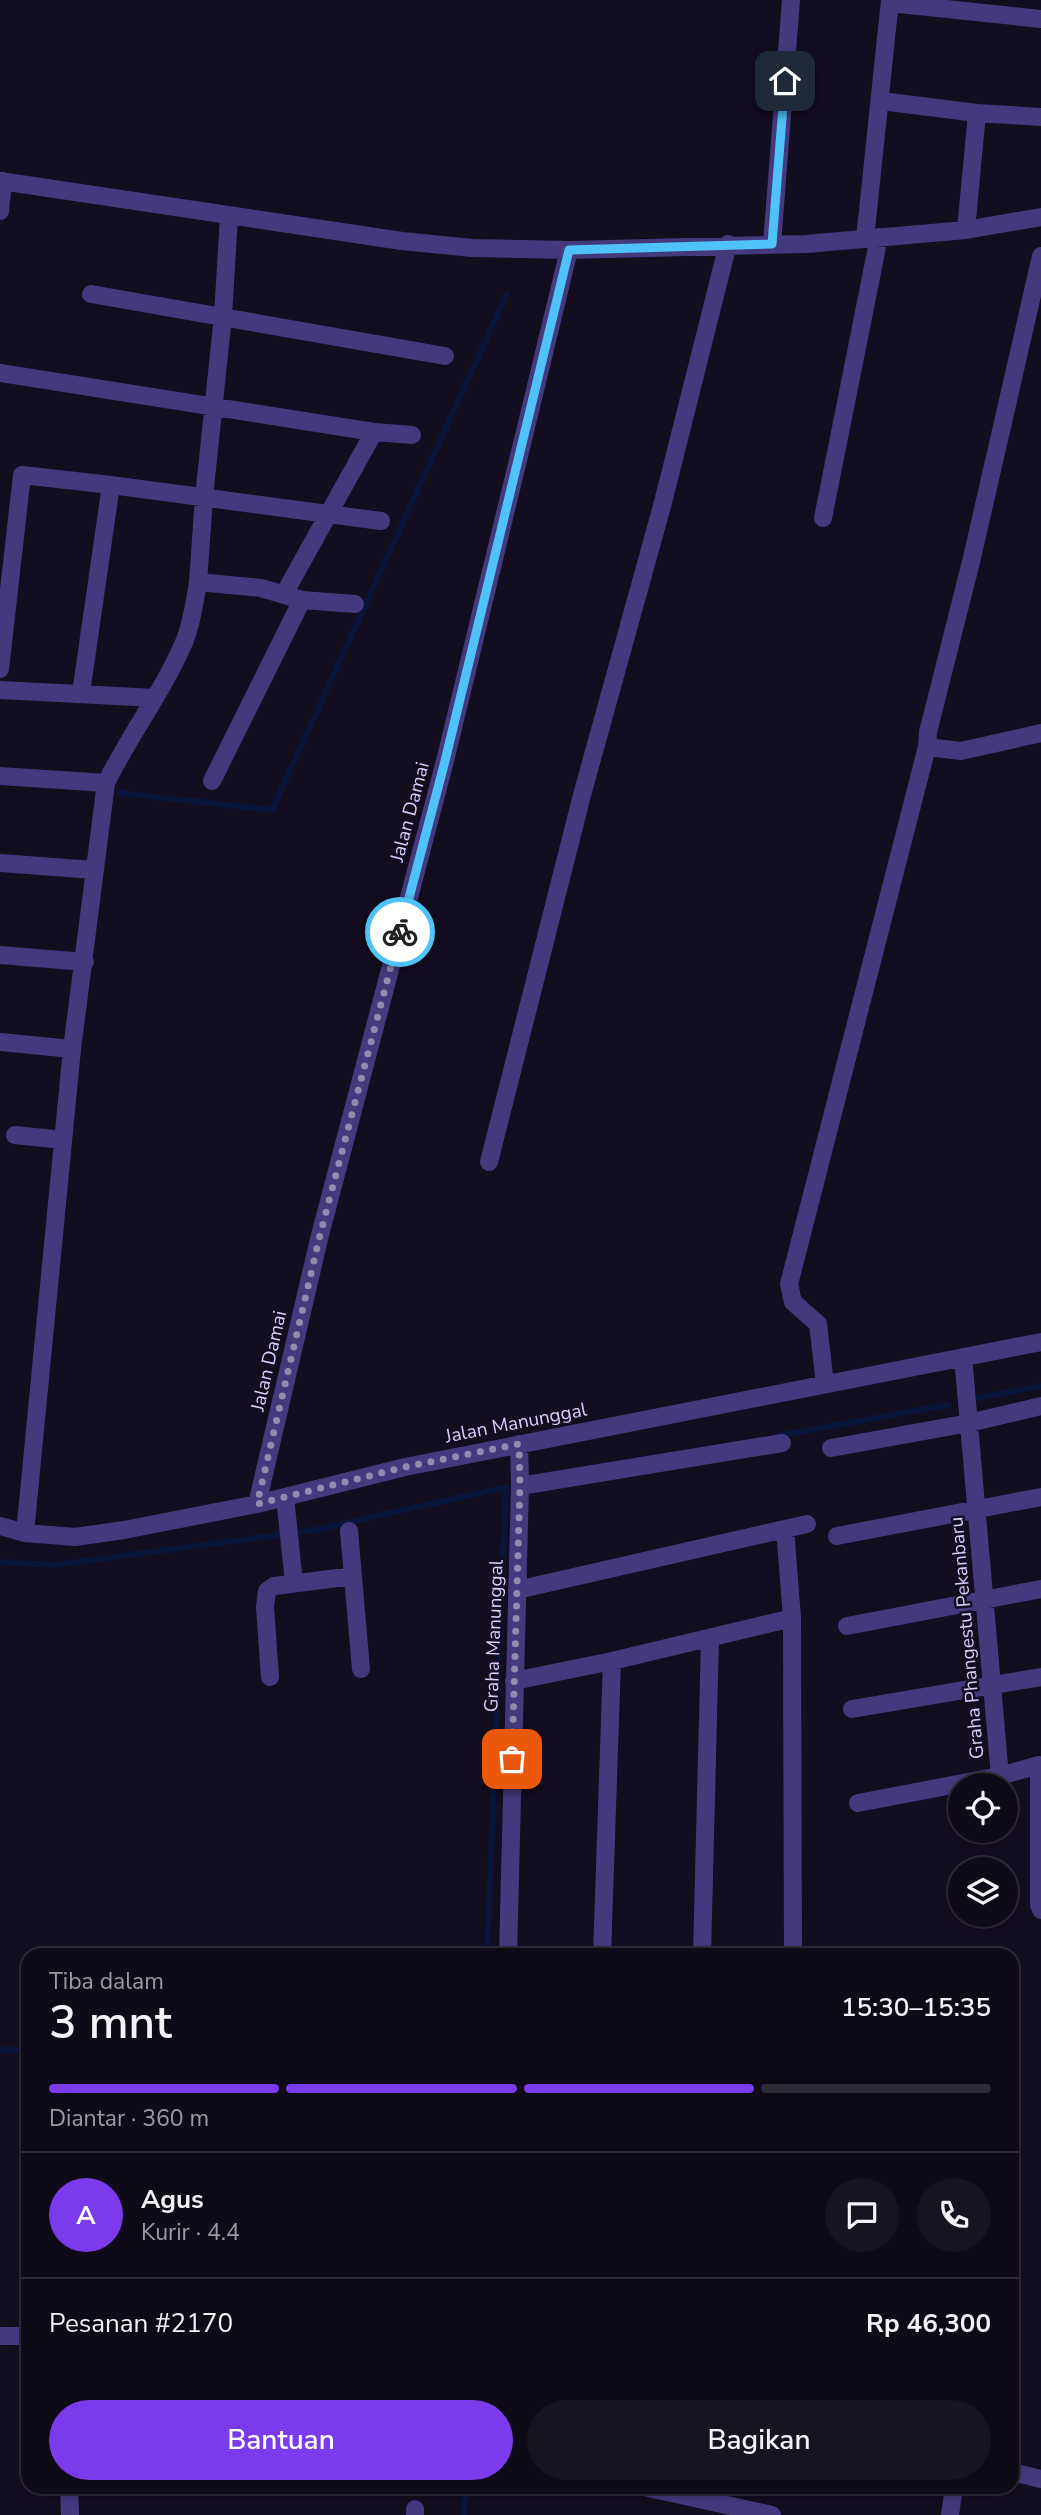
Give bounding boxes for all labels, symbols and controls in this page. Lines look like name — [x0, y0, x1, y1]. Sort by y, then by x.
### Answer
pin — [755, 51, 815, 111]
icon: home — [766, 62, 804, 100]
street label: Jalan Damai — [384, 759, 436, 866]
courier — [365, 897, 435, 967]
icon: bike — [381, 913, 419, 951]
street label: Jalan Damai — [245, 1308, 293, 1415]
street label: Jalan Manunggal — [442, 1396, 590, 1450]
street label: Graha Phangestu Pekanbaru — [943, 1516, 991, 1760]
street label: Graha Manunggal — [478, 1559, 510, 1713]
pin — [482, 1729, 542, 1789]
icon: bag — [493, 1740, 531, 1778]
map controls — [948, 1773, 1018, 1927]
button: locate — [948, 1773, 1018, 1843]
button: layers — [948, 1857, 1018, 1927]
text: Tiba dalam — [49, 1966, 164, 1997]
text: 15:30–15:35 — [841, 1990, 991, 2025]
text: 3 mnt — [49, 1991, 172, 2054]
text: Diantar · 360 m — [49, 2103, 209, 2134]
button: chat — [825, 2178, 899, 2252]
button: phone — [917, 2178, 991, 2252]
text: Agus — [141, 2182, 204, 2217]
text: A — [76, 2198, 96, 2233]
text: Kurir · 4.4 — [141, 2217, 240, 2248]
text: Pesanan #2170 — [49, 2306, 233, 2341]
text: Rp 46,300 — [866, 2306, 991, 2341]
button: Bantuan — [49, 2400, 513, 2480]
button: Bagikan — [527, 2400, 991, 2480]

